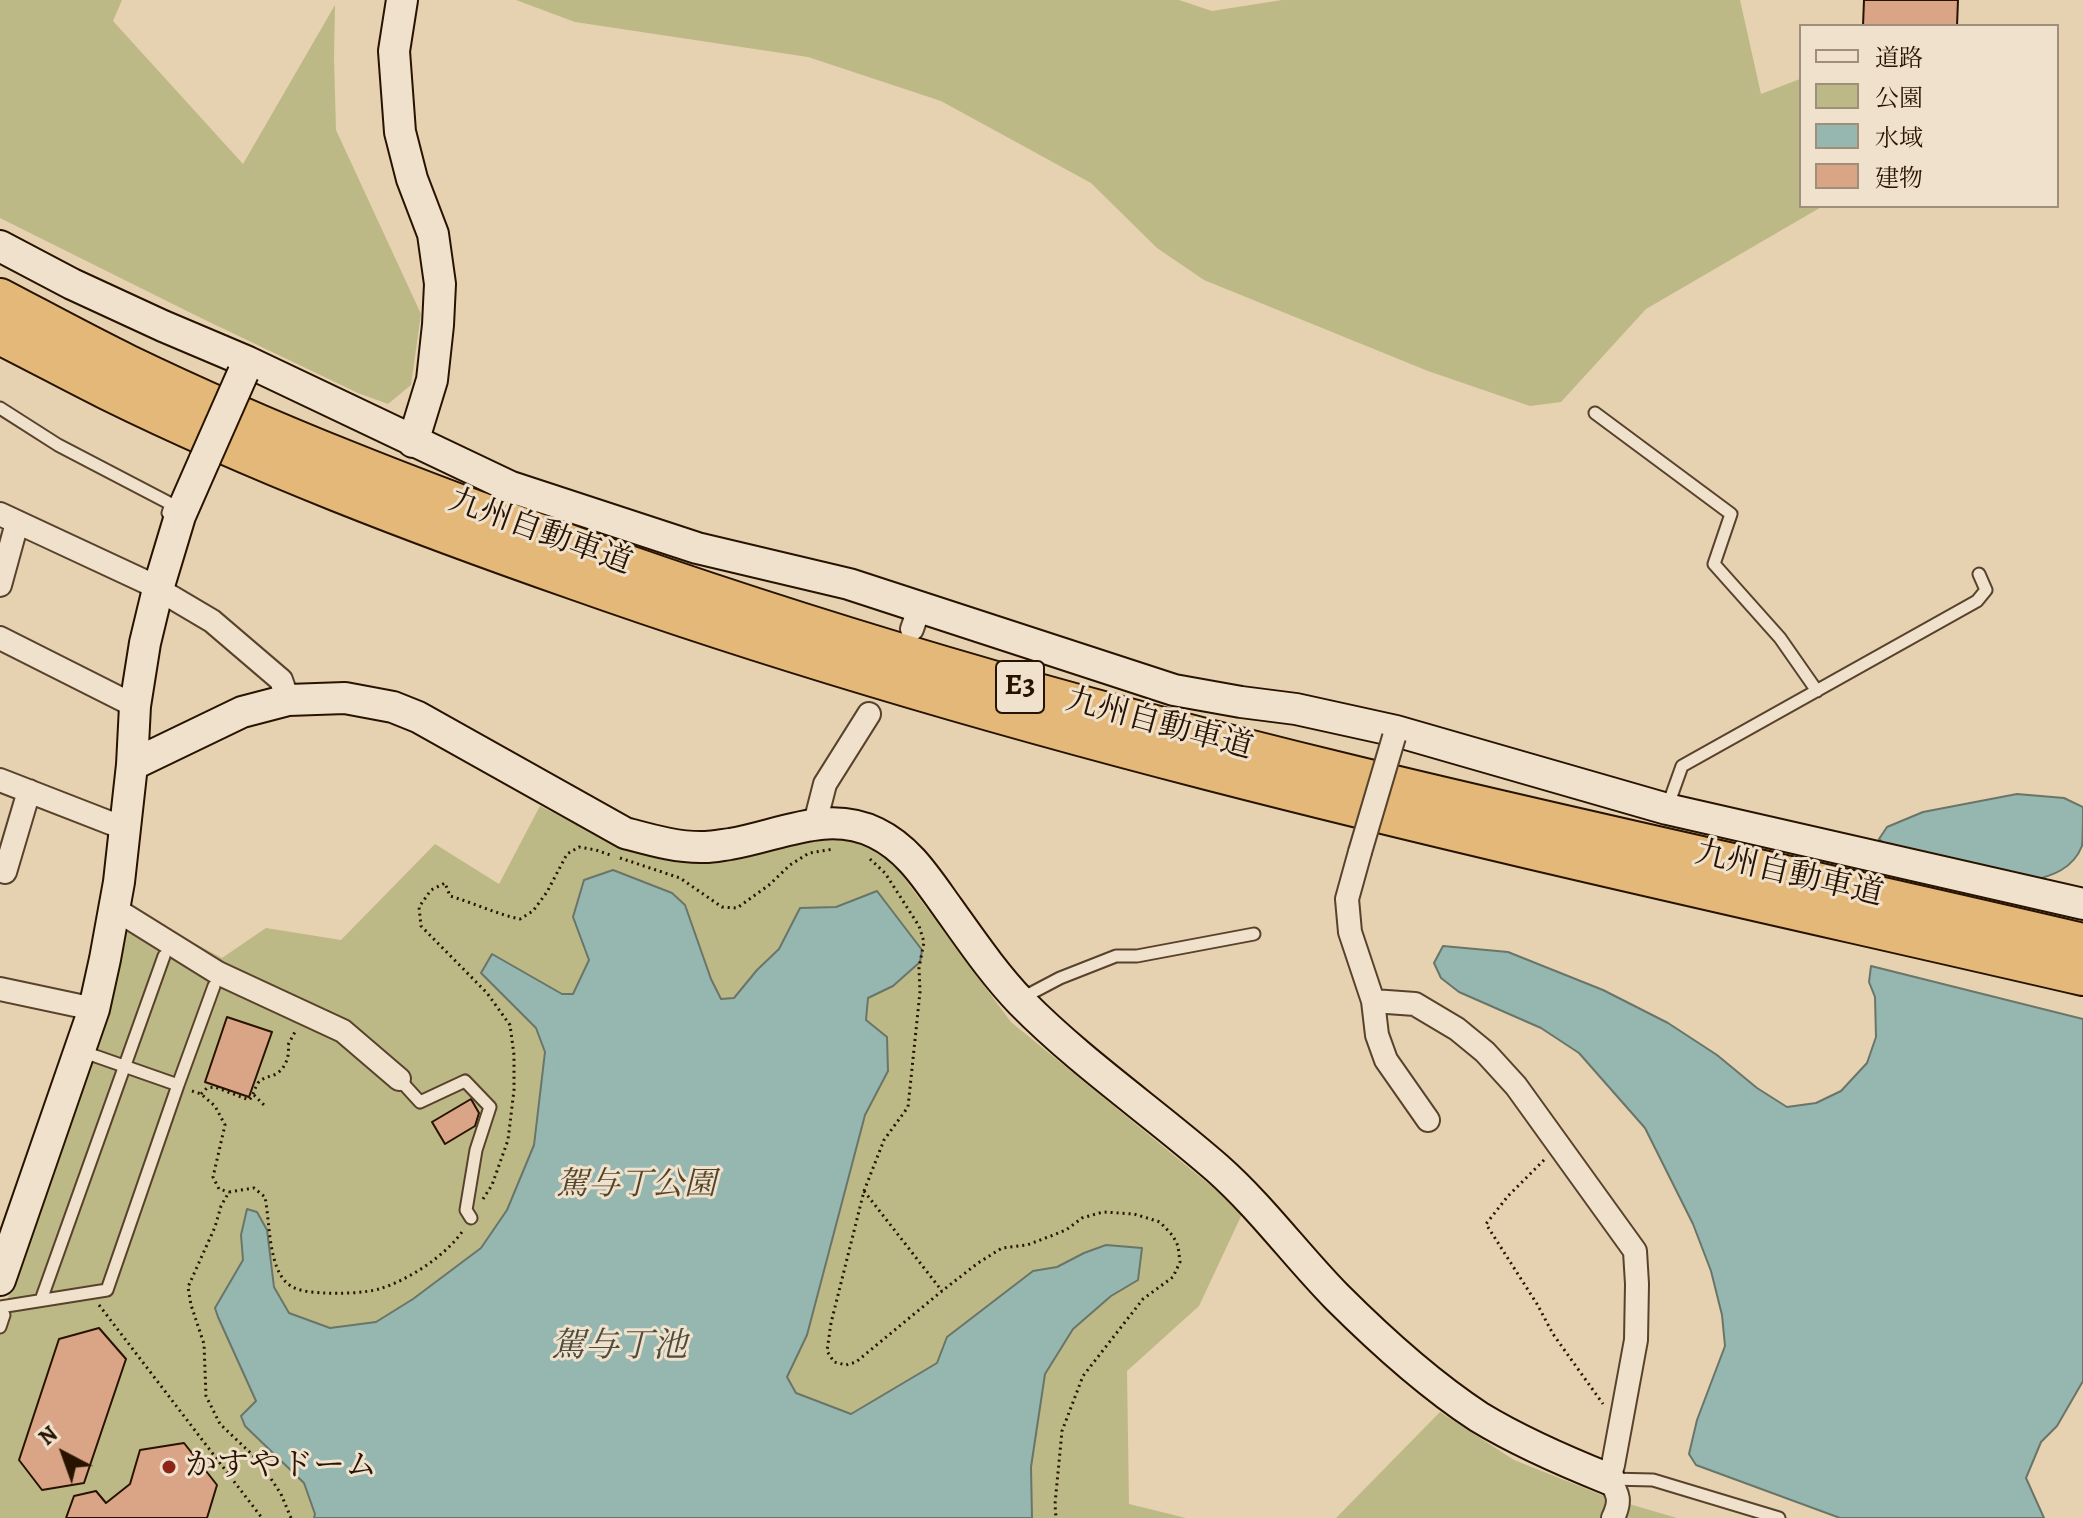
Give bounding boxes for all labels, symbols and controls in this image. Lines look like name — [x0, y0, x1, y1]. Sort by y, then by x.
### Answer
legend — [1799, 24, 2059, 208]
text: 道路 — [1875, 42, 1923, 74]
text: 公園 — [1875, 82, 1923, 114]
text: 水域 — [1875, 122, 1923, 154]
text: 建物 — [1875, 162, 1923, 194]
street label: 九州自動車道 — [443, 482, 637, 584]
road number: E3 — [996, 661, 1044, 713]
street label: 九州自動車道 — [1061, 682, 1257, 768]
street label: 九州自動車道 — [1691, 835, 1887, 915]
park label: 駕与丁公園 — [556, 1167, 716, 1205]
water label: 駕与丁池 — [551, 1328, 687, 1368]
north arrow — [24, 1414, 104, 1494]
text: N — [32, 1419, 64, 1452]
place label: かすやドーム — [185, 1448, 377, 1486]
marker: かすやドーム — [160, 1458, 178, 1476]

